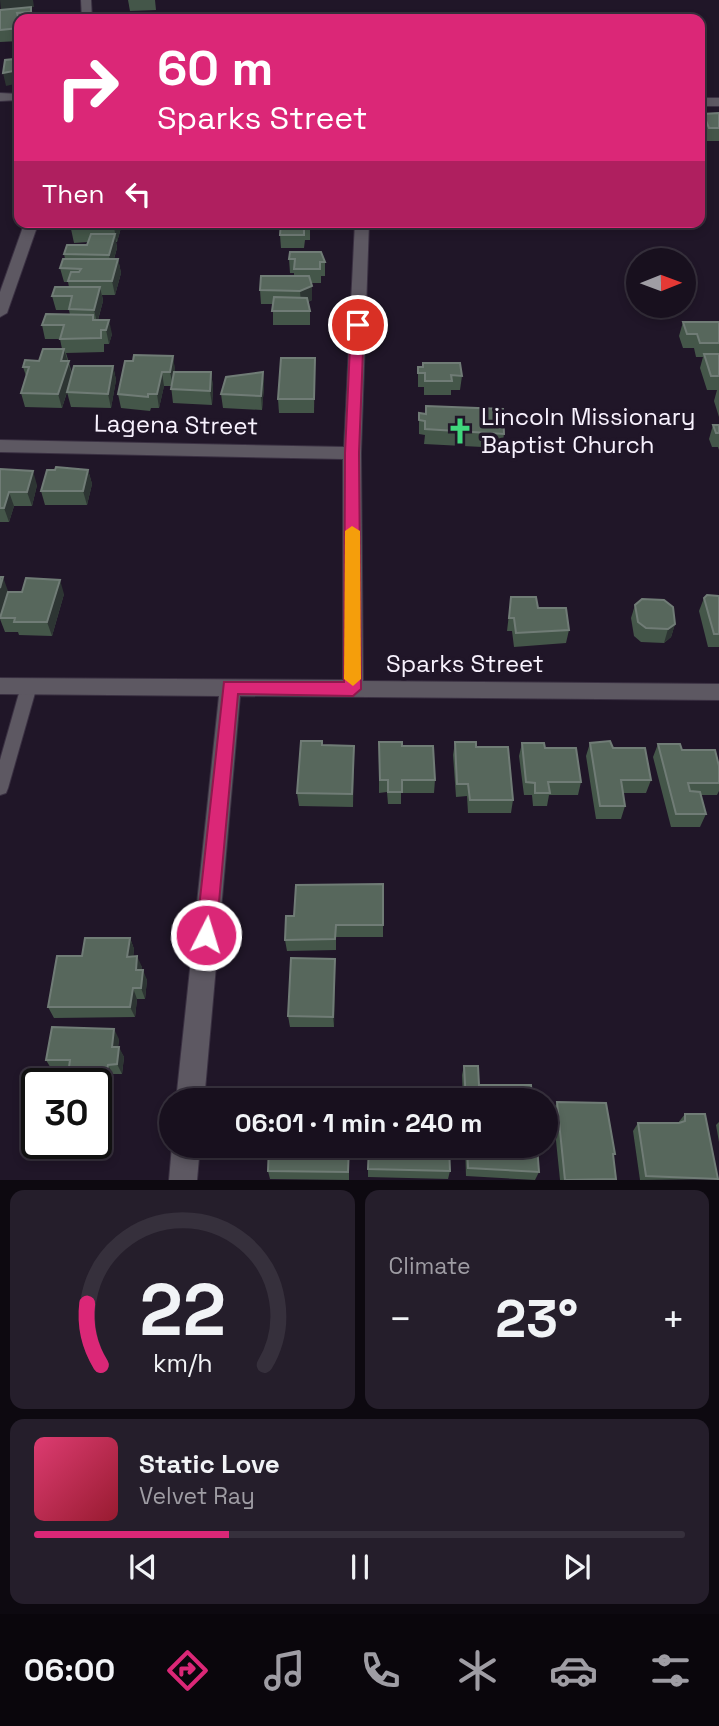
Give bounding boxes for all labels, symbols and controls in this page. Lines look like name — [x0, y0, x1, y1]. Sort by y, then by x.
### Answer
text: 60 m — [157, 37, 273, 99]
icon: right — [42, 42, 133, 133]
text: Sparks Street — [157, 98, 367, 138]
icon: left — [119, 175, 157, 213]
text: Then — [42, 177, 105, 211]
north arrow — [626, 248, 696, 318]
map controls — [626, 248, 696, 318]
pin — [328, 295, 388, 355]
icon: arrive — [339, 306, 377, 344]
place label: Lincoln Missionary Baptist Church — [481, 401, 696, 460]
street label: Lagena Street — [94, 408, 258, 441]
church icon: Lincoln Missionary Baptist Church — [445, 416, 475, 446]
street label: Sparks Street — [386, 648, 544, 679]
position arrow — [169, 898, 243, 972]
speed limit sign: 30 — [21, 1068, 112, 1159]
text: 06:01 · 1 min · 240 m — [235, 1106, 482, 1140]
text: Climate — [389, 1251, 471, 1281]
text: 22 — [139, 1264, 225, 1357]
text: 23° — [495, 1286, 578, 1352]
text: − — [389, 1295, 412, 1343]
text: + — [661, 1295, 685, 1343]
text: km/h — [152, 1347, 212, 1379]
text: Static Love — [139, 1447, 280, 1481]
text: Velvet Ray — [139, 1481, 255, 1511]
icon: previous — [124, 1548, 162, 1586]
icon: pause — [341, 1548, 379, 1586]
icon: next — [558, 1548, 596, 1586]
icon: directions — [163, 1646, 212, 1695]
icon: music — [260, 1646, 309, 1695]
icon: phone — [356, 1646, 405, 1695]
icon: climate — [453, 1646, 502, 1695]
icon: car — [549, 1646, 598, 1695]
icon: filters — [646, 1646, 695, 1695]
text: 06:00 — [24, 1650, 115, 1690]

